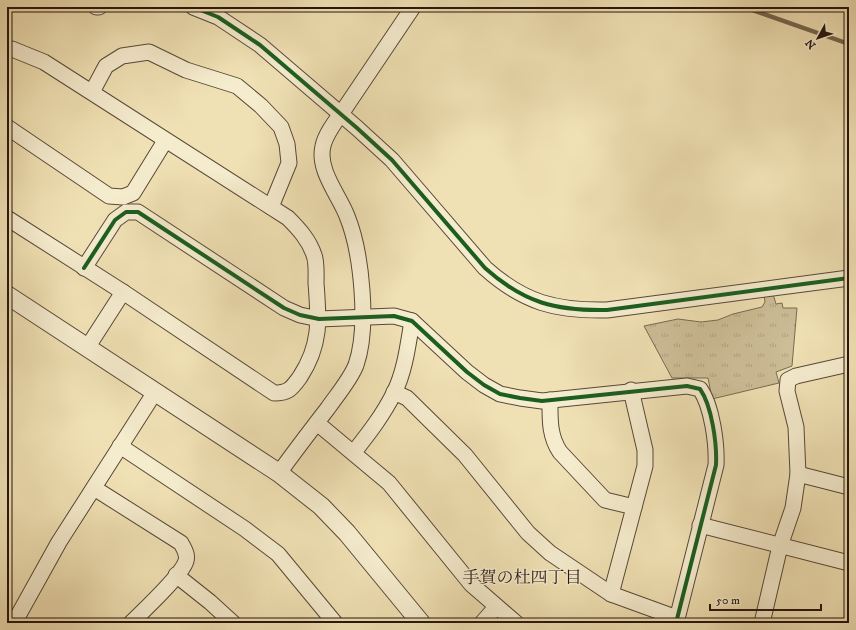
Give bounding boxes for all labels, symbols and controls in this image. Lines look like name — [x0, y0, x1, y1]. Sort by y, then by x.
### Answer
north arrow — [798, 18, 838, 58]
text: N — [803, 36, 819, 52]
district label: 手賀の杜四丁目 — [463, 567, 582, 589]
scale bar — [710, 586, 821, 612]
text: 50 m — [716, 593, 740, 608]

